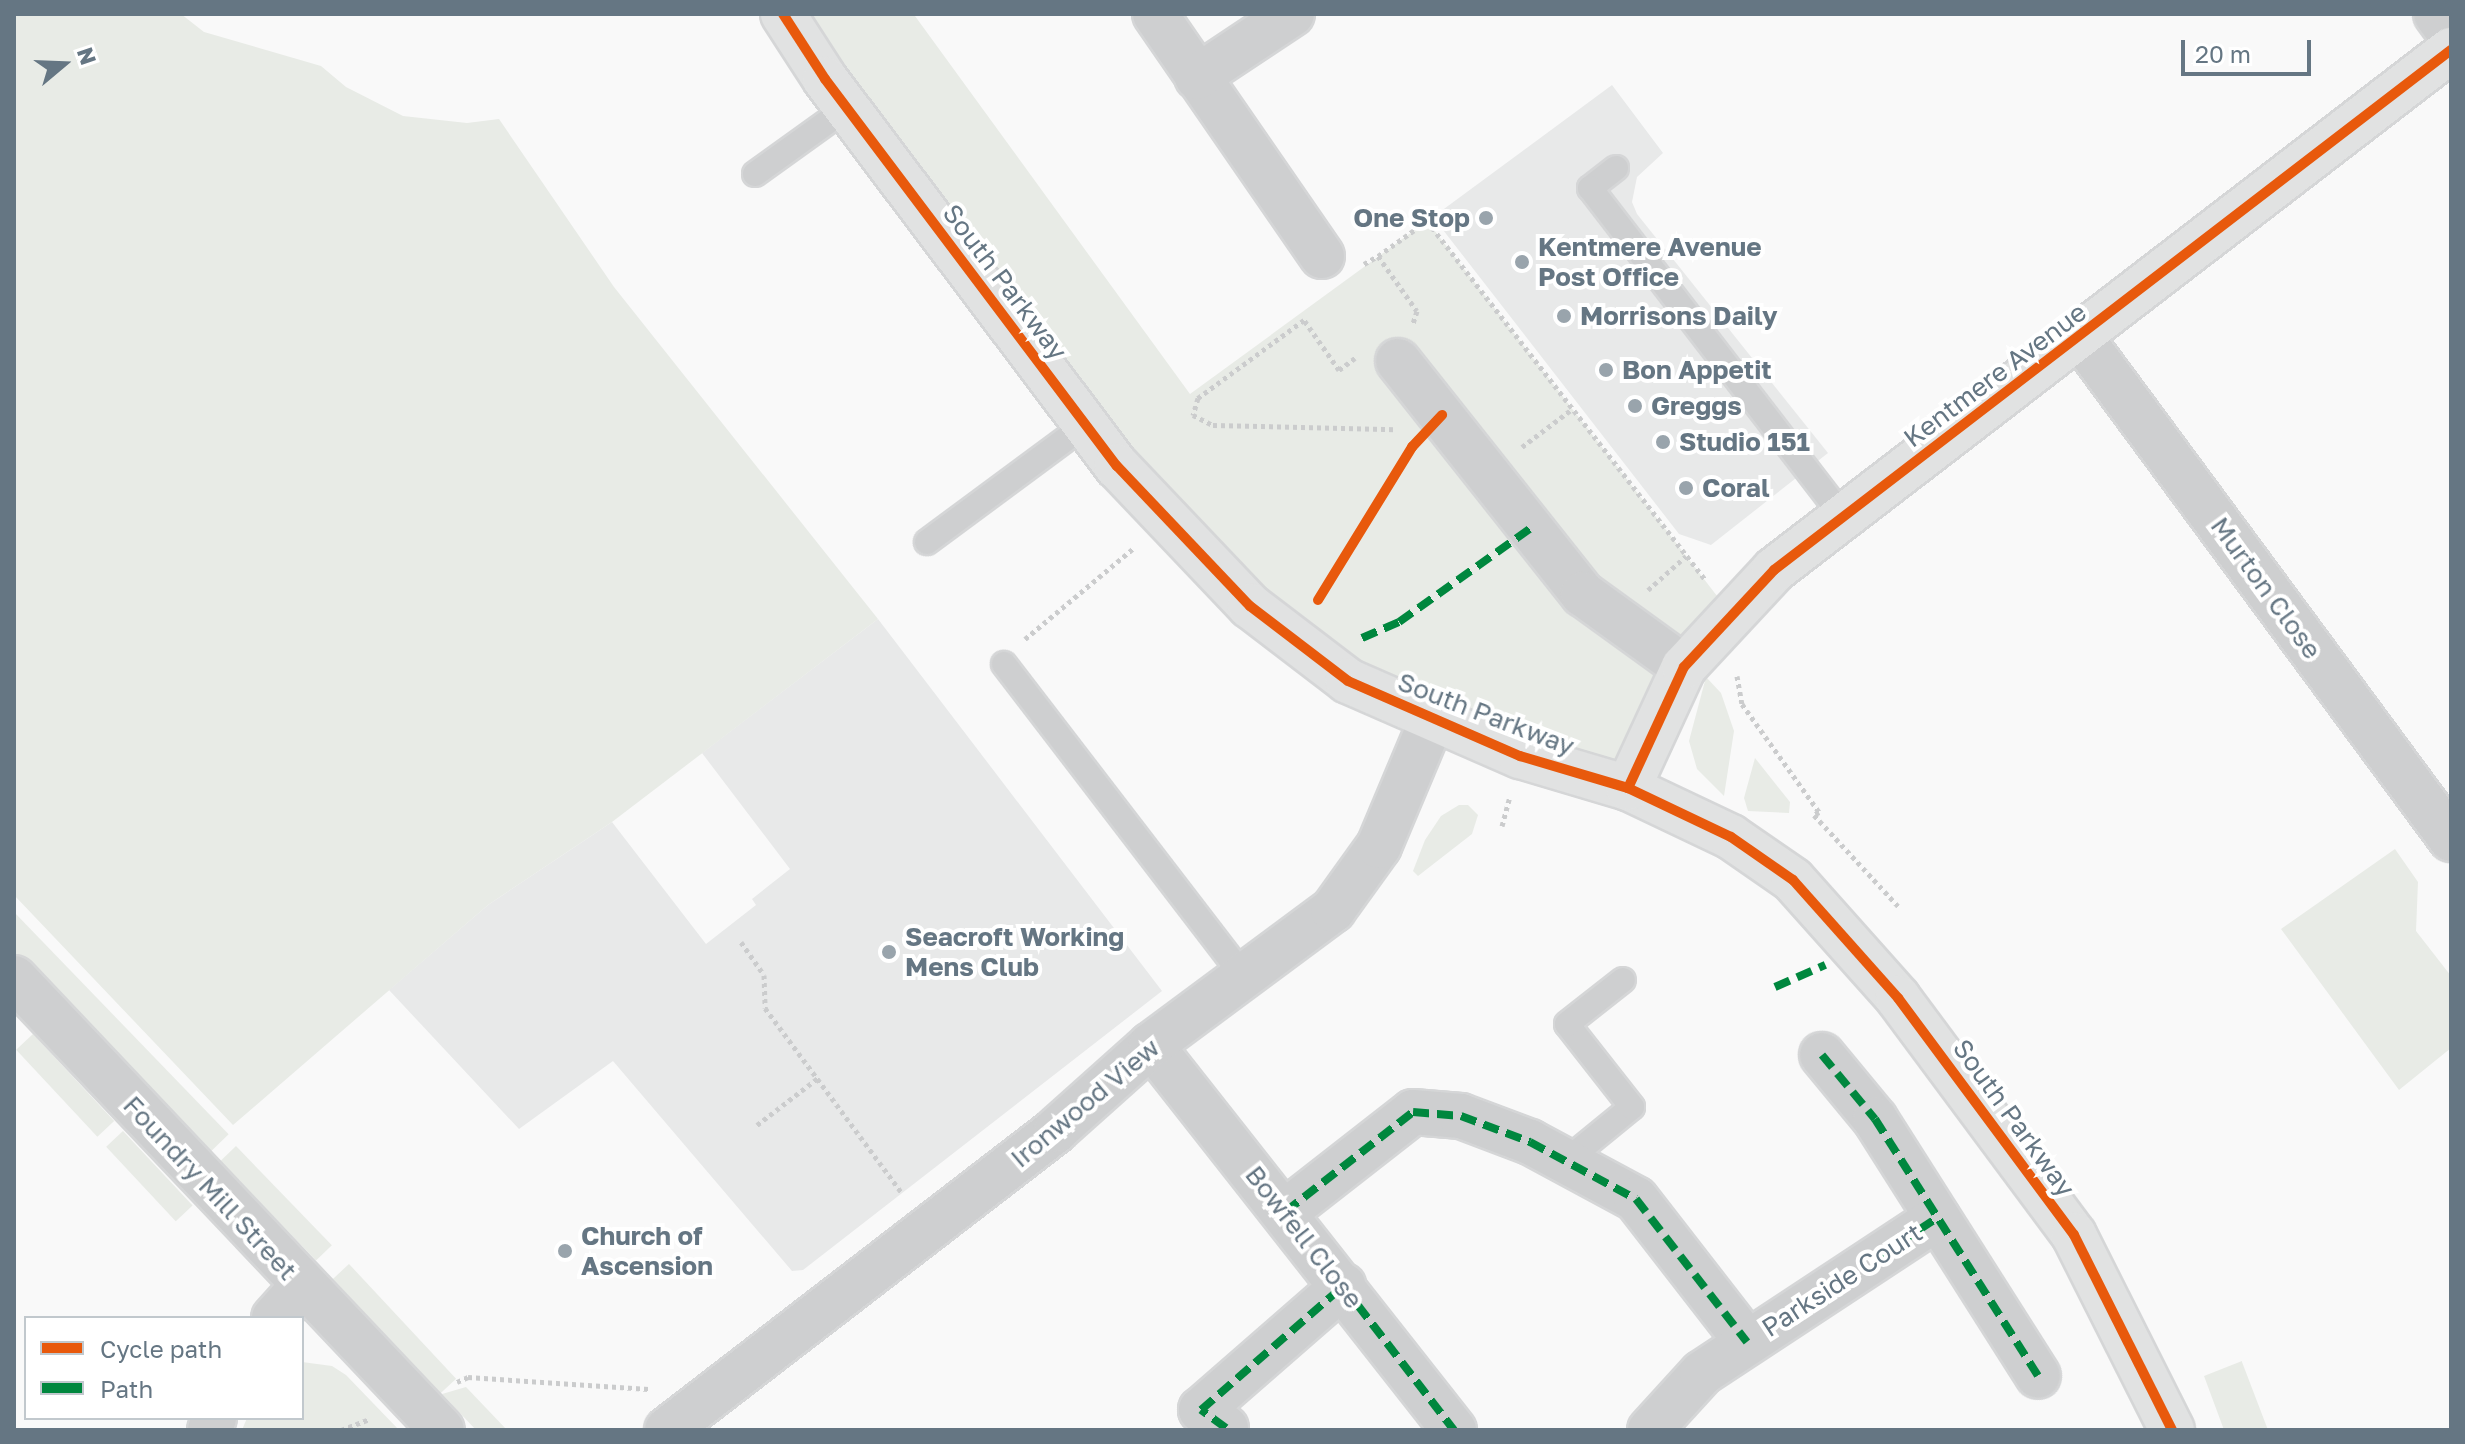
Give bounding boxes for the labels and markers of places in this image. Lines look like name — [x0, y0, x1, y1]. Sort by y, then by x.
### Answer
place label: One Stop — [1353, 202, 1470, 234]
marker: One Stop — [1477, 209, 1495, 227]
place label: Kentmere Avenue Post Office — [1538, 231, 1761, 292]
marker: Kentmere Avenue Post Office — [1513, 253, 1531, 271]
place label: Morrisons Daily — [1580, 300, 1778, 332]
marker: Morrisons Daily — [1555, 307, 1573, 325]
place label: Bon Appetit — [1622, 354, 1772, 386]
marker: Bon Appetit — [1597, 361, 1615, 379]
place label: Greggs — [1651, 390, 1742, 422]
marker: Greggs — [1626, 397, 1644, 415]
place label: Studio 151 — [1679, 426, 1810, 458]
marker: Studio 151 — [1654, 433, 1672, 451]
place label: Coral — [1702, 472, 1770, 504]
marker: Coral — [1677, 479, 1695, 497]
place label: Seacroft Working Mens Club — [905, 921, 1124, 982]
marker: Seacroft Working Mens Club — [880, 943, 898, 961]
place label: Church of Ascension — [581, 1220, 713, 1282]
marker: Church of Ascension — [556, 1242, 574, 1260]

